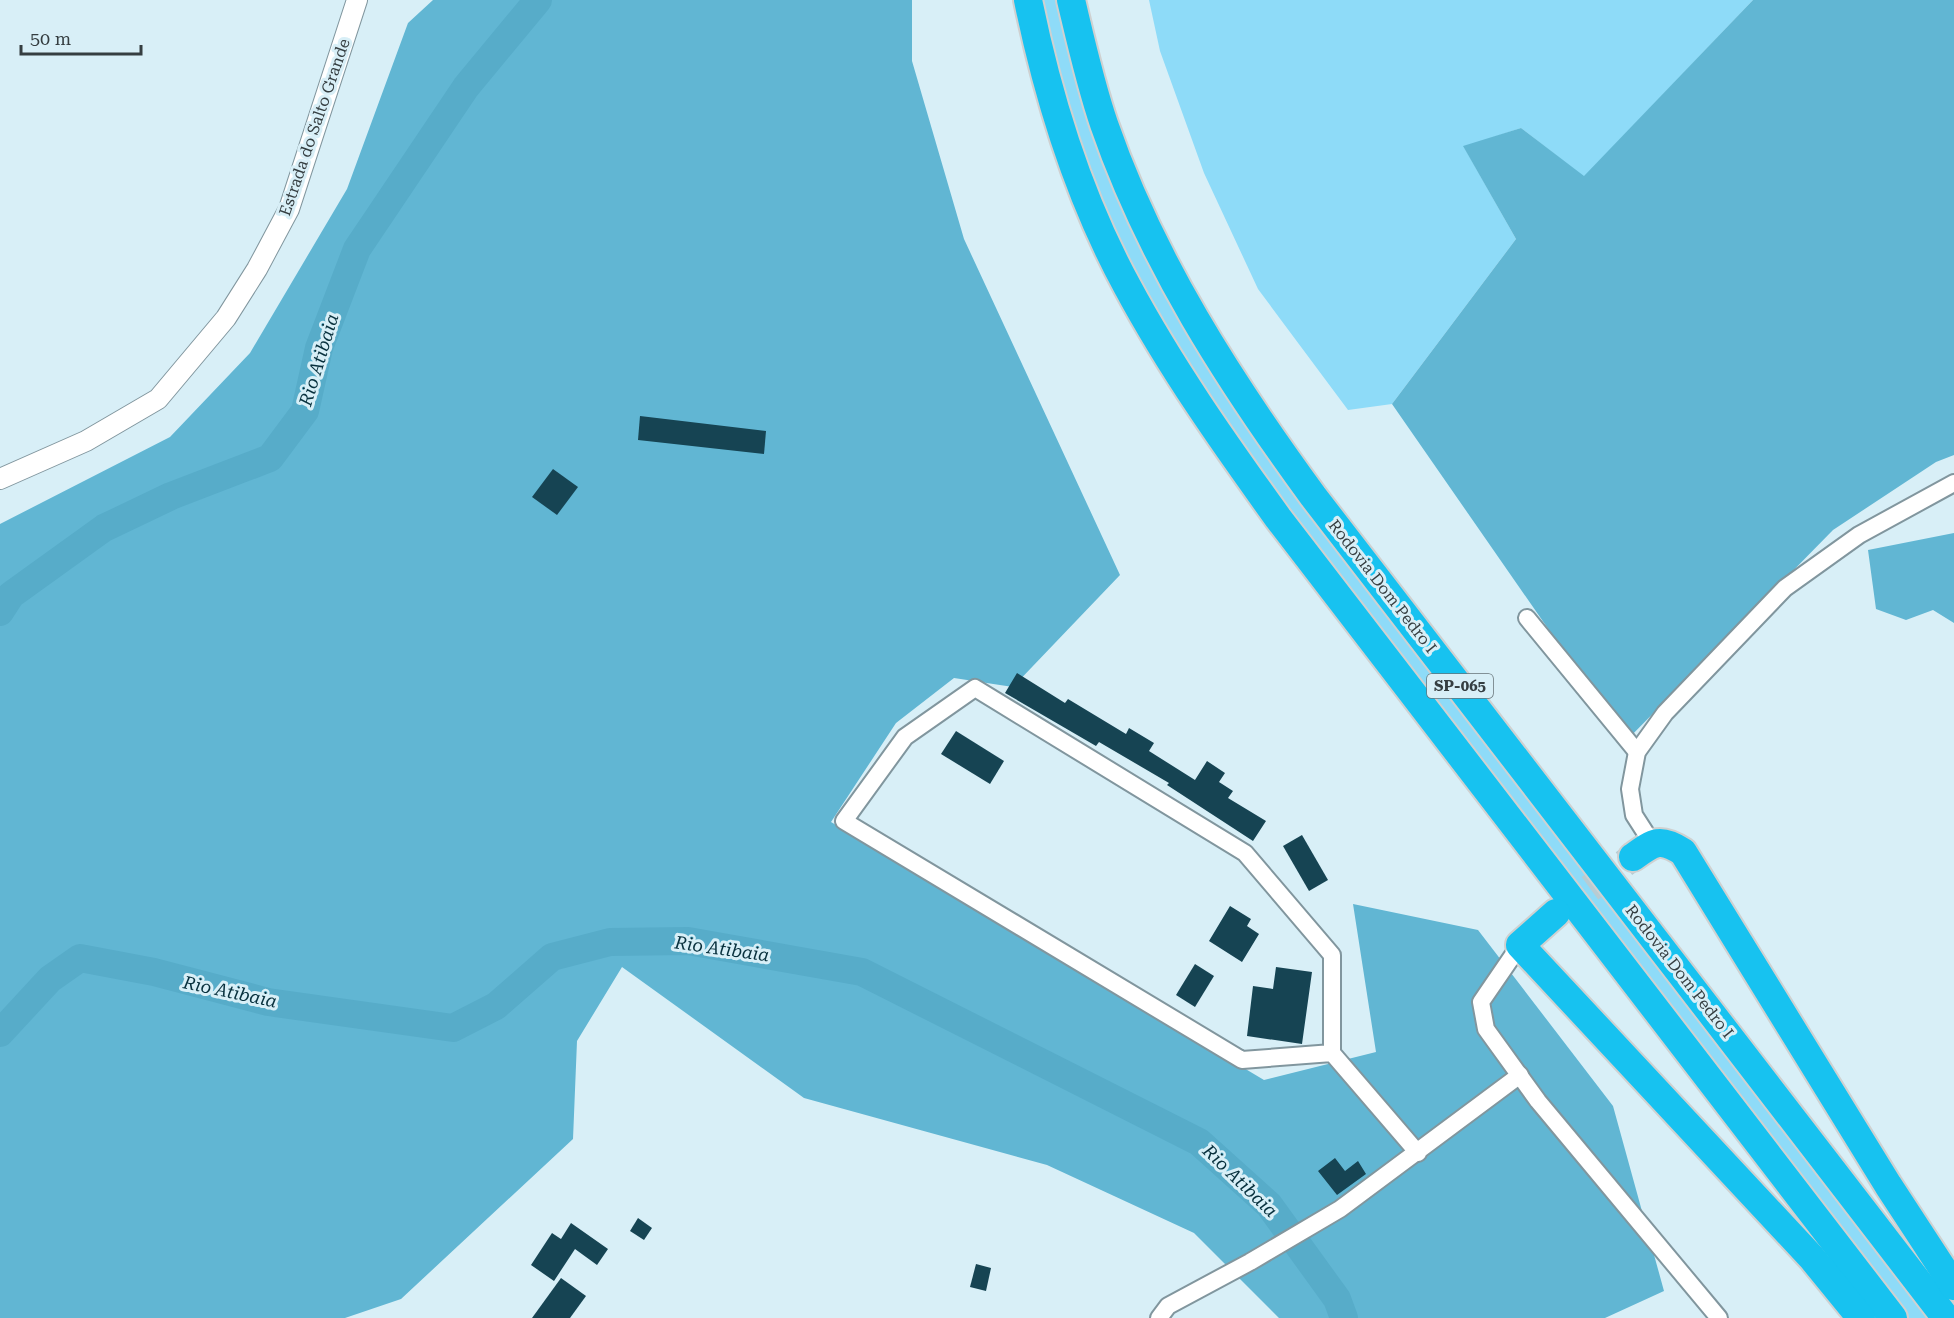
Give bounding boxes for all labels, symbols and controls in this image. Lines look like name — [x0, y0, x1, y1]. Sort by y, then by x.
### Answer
scale bar — [21, 18, 141, 56]
text: 50 m — [30, 28, 71, 49]
street label: Estrada do Salto Grande — [275, 36, 354, 218]
water label: Rio Atibaia — [294, 311, 343, 409]
street label: Rodovia Dom Pedro I — [1325, 516, 1441, 657]
road number: SP-065 — [1427, 674, 1493, 698]
street label: Rodovia Dom Pedro I — [1622, 901, 1738, 1042]
water label: Rio Atibaia — [672, 931, 771, 966]
water label: Rio Atibaia — [180, 971, 279, 1012]
water label: Rio Atibaia — [1198, 1139, 1282, 1221]

